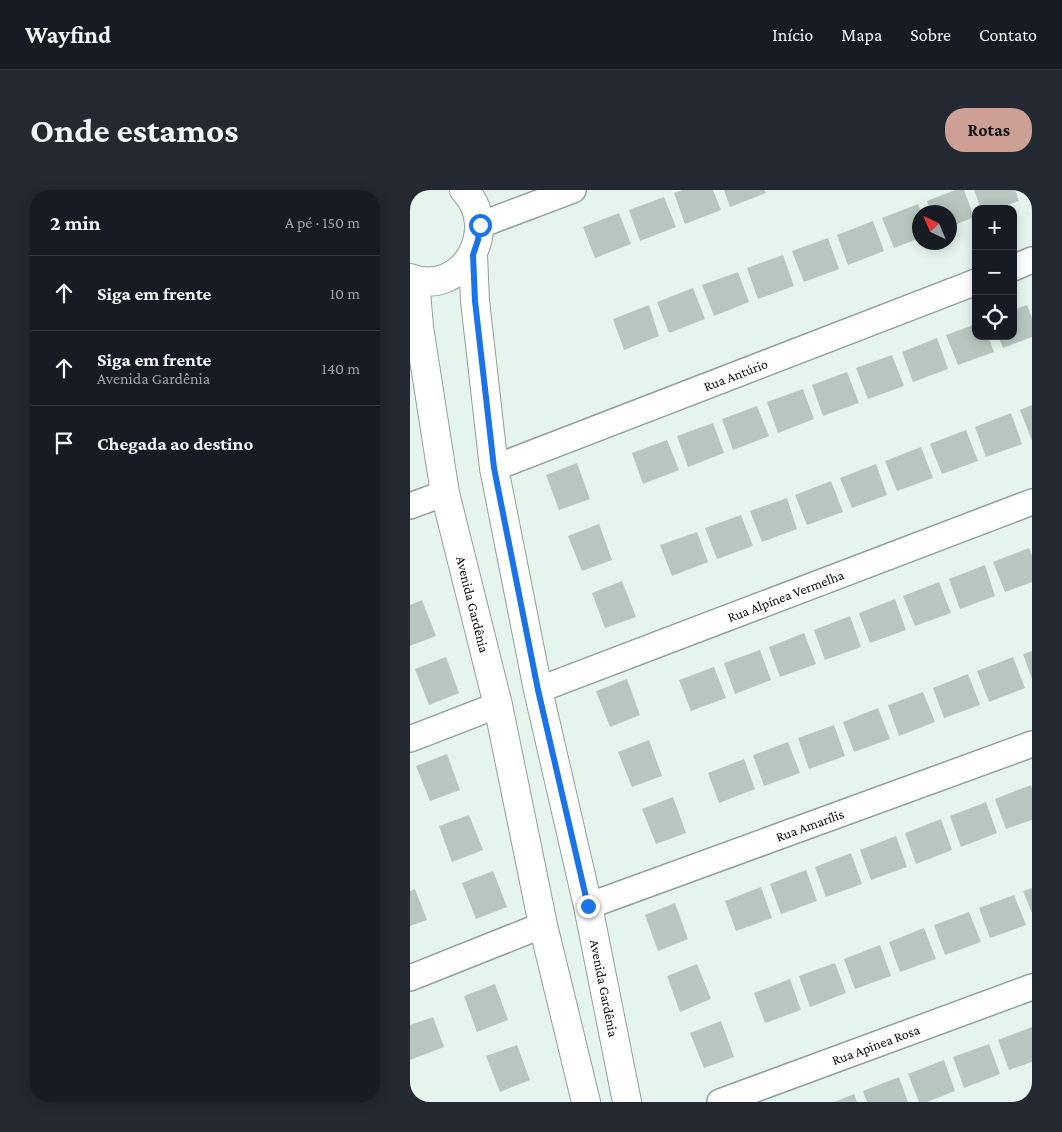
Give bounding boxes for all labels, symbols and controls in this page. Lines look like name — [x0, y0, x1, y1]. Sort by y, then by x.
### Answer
text: Wayfind — [25, 21, 111, 48]
text: Início — [772, 25, 813, 45]
text: Mapa — [841, 25, 882, 45]
text: Sobre — [910, 25, 951, 45]
text: Contato — [979, 25, 1037, 45]
button: Rotas — [945, 108, 1032, 152]
text: Onde estamos — [30, 111, 239, 150]
north arrow — [912, 205, 957, 250]
map controls — [972, 205, 1017, 340]
button: + — [972, 205, 1017, 250]
text: 2 min — [50, 211, 101, 235]
text: A pé · 150 m — [285, 214, 360, 231]
route start — [469, 214, 492, 237]
button: − — [972, 250, 1017, 295]
icon: ahead — [50, 279, 78, 307]
text: Siga em frente — [97, 283, 211, 304]
text: 10 m — [330, 285, 360, 302]
button: locate — [972, 295, 1017, 340]
text: Siga em frente — [97, 349, 211, 370]
icon: ahead — [50, 354, 78, 382]
street label: Rua Antúrio — [701, 355, 770, 394]
text: 140 m — [322, 360, 360, 377]
text: Avenida Gardênia — [97, 370, 210, 387]
icon: arrive — [50, 429, 78, 457]
text: Chegada ao destino — [97, 433, 253, 454]
street label: Avenida Gardênia — [453, 554, 493, 655]
street label: Rua Alpínea Vermelha — [725, 566, 847, 625]
street label: Rua Amarílis — [773, 805, 846, 845]
route end — [577, 895, 600, 918]
street label: Avenida Gardênia — [587, 938, 622, 1039]
street label: Rua Apinea Rosa — [830, 1021, 922, 1068]

